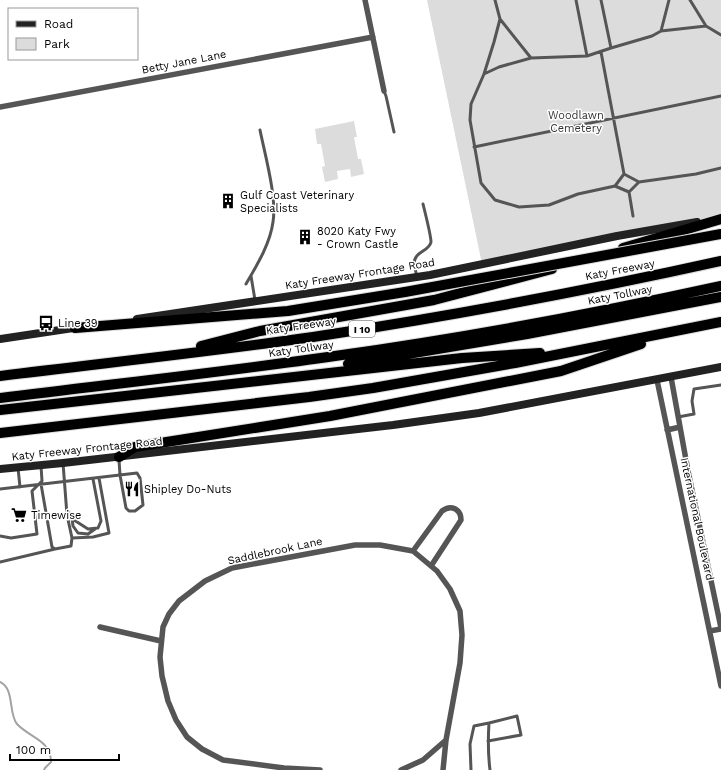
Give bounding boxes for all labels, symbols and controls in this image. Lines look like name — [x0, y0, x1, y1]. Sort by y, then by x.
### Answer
legend — [8, 8, 138, 60]
text: Road — [44, 17, 73, 31]
text: Park — [44, 37, 70, 51]
street label: Betty Jane Lane — [141, 47, 227, 77]
park label: Woodlawn Cemetery — [548, 109, 604, 135]
place label: Gulf Coast Veterinary Specialists — [240, 189, 355, 215]
building icon: Gulf Coast Veterinary Specialists — [219, 192, 237, 210]
place label: 8020 Katy Fwy - Crown Castle — [317, 225, 398, 251]
building icon: 8020 Katy Fwy - Crown Castle — [296, 228, 314, 246]
street label: Katy Freeway Frontage Road — [284, 256, 436, 292]
street label: Katy Freeway — [584, 257, 656, 283]
street label: Katy Tollway — [586, 282, 654, 308]
bus stop icon: Line 39 — [37, 314, 55, 332]
street label: Katy Freeway — [265, 315, 337, 337]
place label: Line 39 — [58, 317, 98, 330]
road number: I 10 — [349, 321, 375, 337]
street label: Katy Tollway — [268, 338, 335, 360]
street label: Katy Freeway Frontage Road — [11, 435, 163, 463]
street label: International Boulevard — [678, 456, 716, 582]
restaurant icon: Shipley Do-Nuts — [123, 480, 141, 498]
place label: Shipley Do-Nuts — [144, 483, 232, 496]
supermarket icon: Timewise — [10, 506, 28, 524]
place label: Timewise — [31, 509, 81, 522]
street label: Saddlebrook Lane — [226, 535, 324, 567]
scale bar — [10, 736, 119, 762]
text: 100 m — [16, 743, 51, 757]

